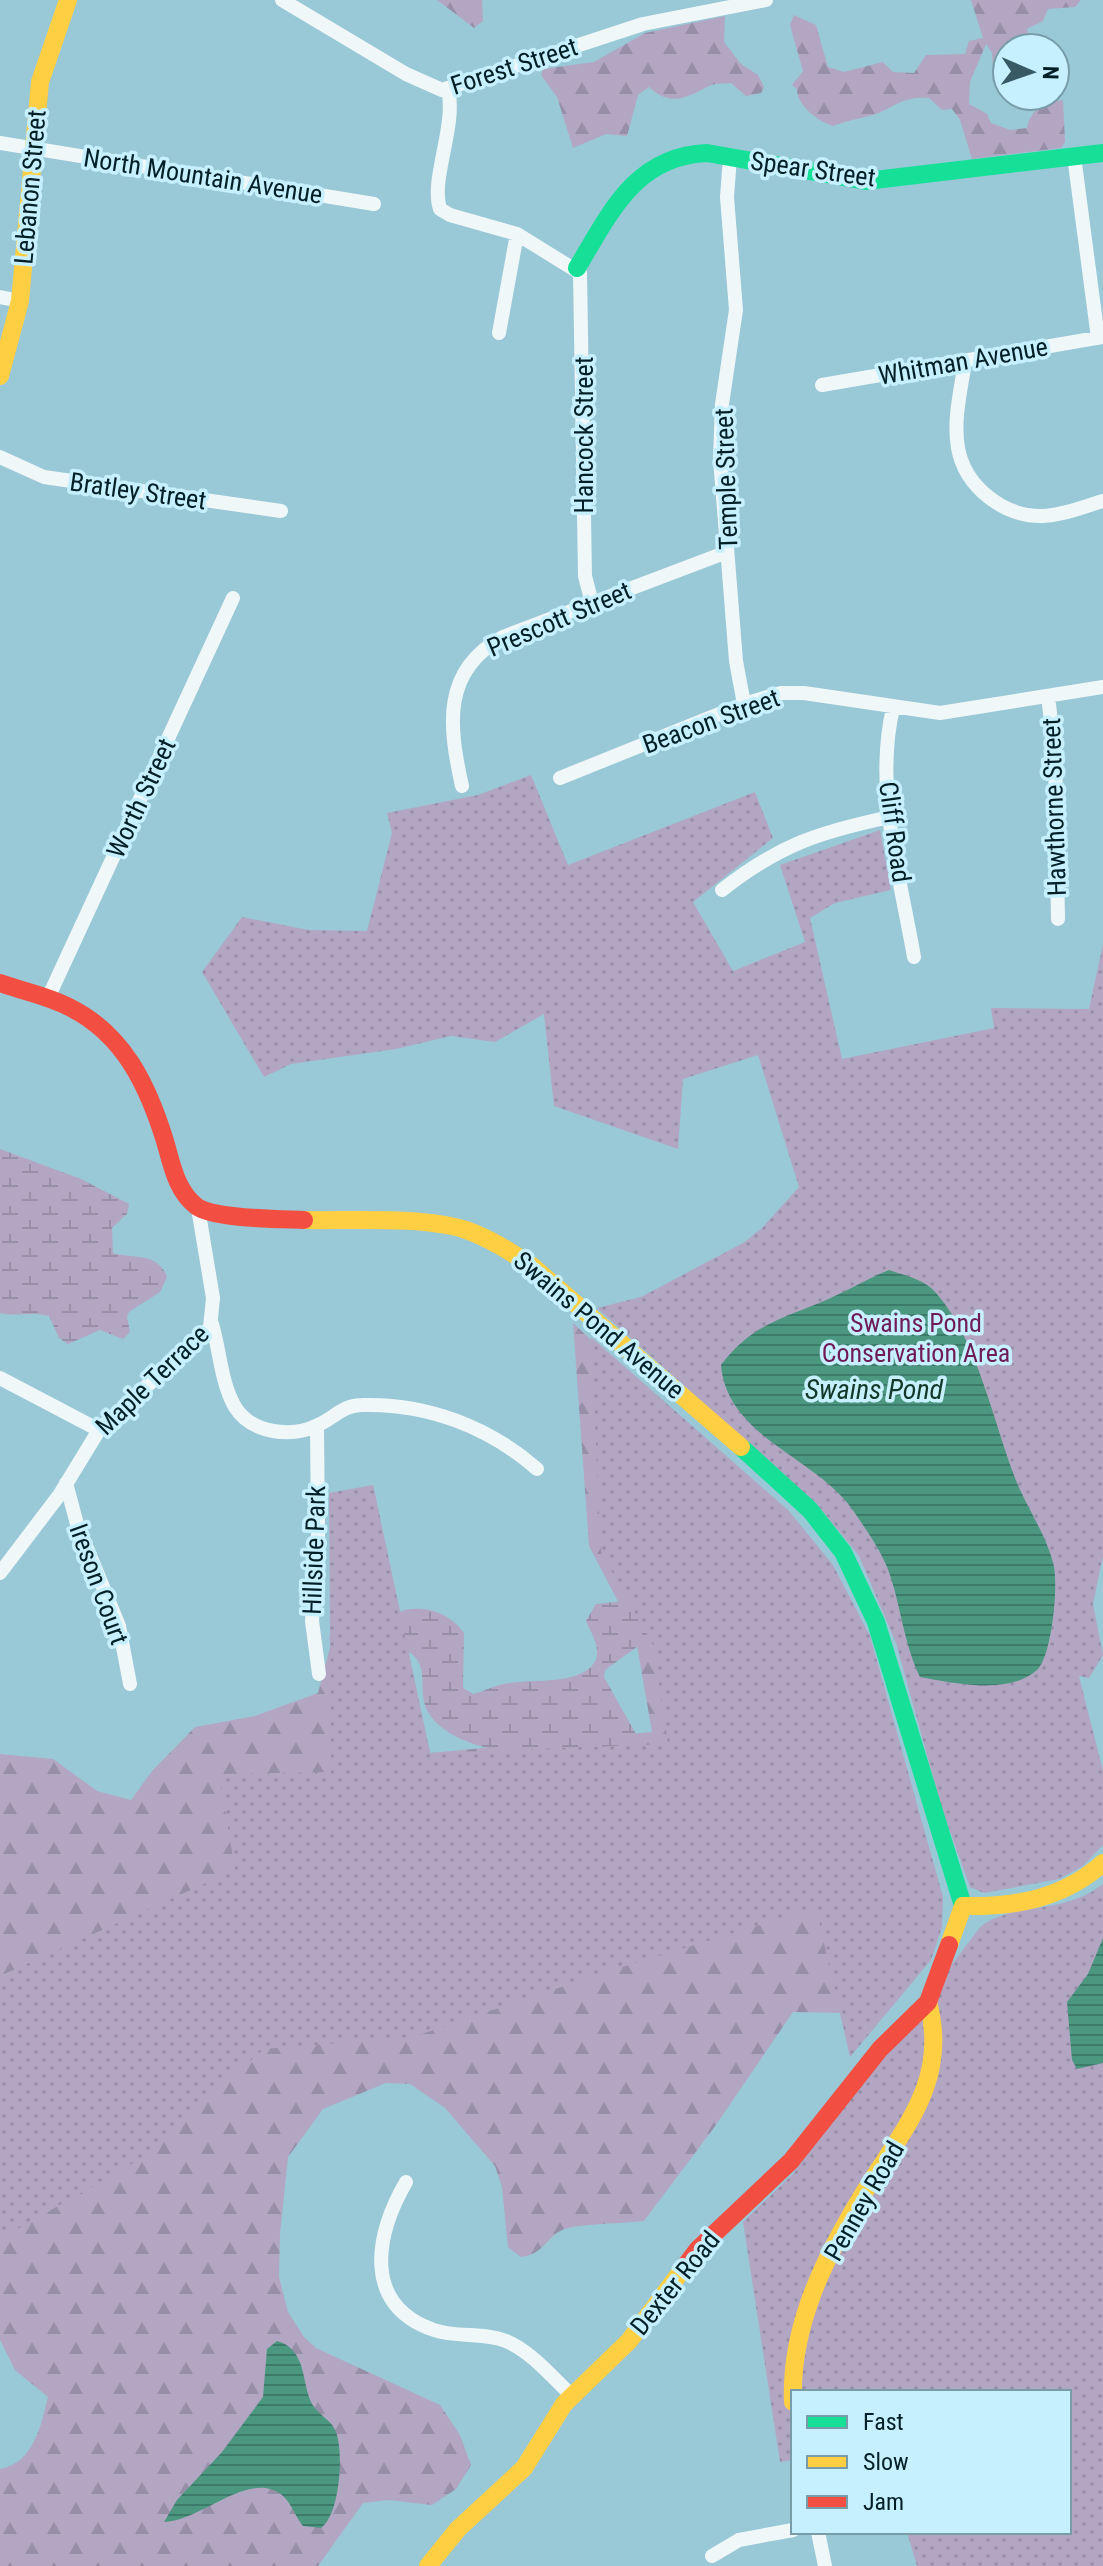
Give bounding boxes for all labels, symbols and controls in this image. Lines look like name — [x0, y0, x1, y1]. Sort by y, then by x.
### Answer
street label: Forest Street — [447, 31, 581, 101]
north arrow — [991, 32, 1071, 112]
text: N — [1038, 66, 1063, 80]
street label: Lebanon Street — [8, 109, 52, 265]
street label: North Mountain Avenue — [81, 142, 325, 210]
street label: Spear Street — [749, 145, 877, 193]
street label: Whitman Avenue — [876, 331, 1050, 391]
street label: Hancock Street — [569, 357, 599, 513]
street label: Temple Street — [709, 408, 743, 550]
street label: Bratley Street — [68, 467, 208, 515]
street label: Prescott Street — [482, 575, 636, 663]
street label: Beacon Street — [638, 682, 784, 760]
street label: Hawthorne Street — [1036, 717, 1072, 897]
street label: Worth Street — [100, 734, 182, 862]
street label: Cliff Road — [873, 780, 917, 884]
street label: Swains Pond Avenue — [508, 1245, 690, 1405]
park label: Swains Pond Conservation Area — [822, 1308, 1010, 1368]
street label: Maple Terrace — [89, 1319, 215, 1441]
water label: Swains Pond — [805, 1373, 944, 1406]
street label: Hillside Park — [297, 1485, 331, 1615]
street label: Ireson Court — [63, 1519, 135, 1649]
street label: Penney Road — [818, 2136, 910, 2266]
street label: Dexter Road — [624, 2225, 726, 2341]
legend — [791, 2390, 1071, 2534]
text: Fast — [863, 2408, 904, 2436]
text: Slow — [863, 2448, 909, 2476]
text: Jam — [863, 2488, 904, 2516]

